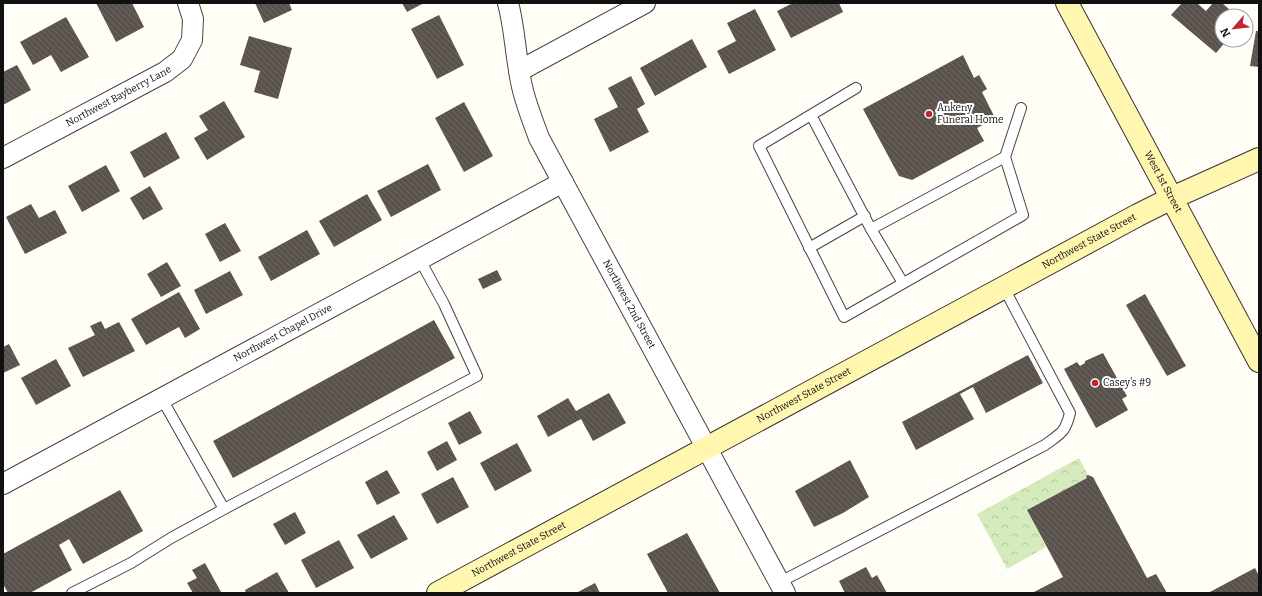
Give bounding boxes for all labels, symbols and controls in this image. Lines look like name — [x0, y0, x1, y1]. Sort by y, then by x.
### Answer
north arrow — [1214, 8, 1254, 48]
text: N — [1218, 25, 1233, 39]
street label: Northwest Bayberry Lane — [64, 63, 174, 130]
place label: Ankeny Funeral Home — [937, 102, 1004, 126]
marker: Ankeny Funeral Home — [924, 109, 934, 119]
street label: West 1st Street — [1142, 149, 1185, 215]
street label: Northwest State Street — [1040, 211, 1139, 272]
street label: Northwest 2nd Street — [600, 258, 658, 351]
street label: Northwest Chapel Drive — [232, 302, 334, 364]
street label: Northwest State Street — [755, 365, 854, 426]
place label: Casey's #9 — [1103, 377, 1151, 389]
marker: Casey's #9 — [1090, 378, 1100, 388]
street label: Northwest State Street — [470, 519, 568, 580]

